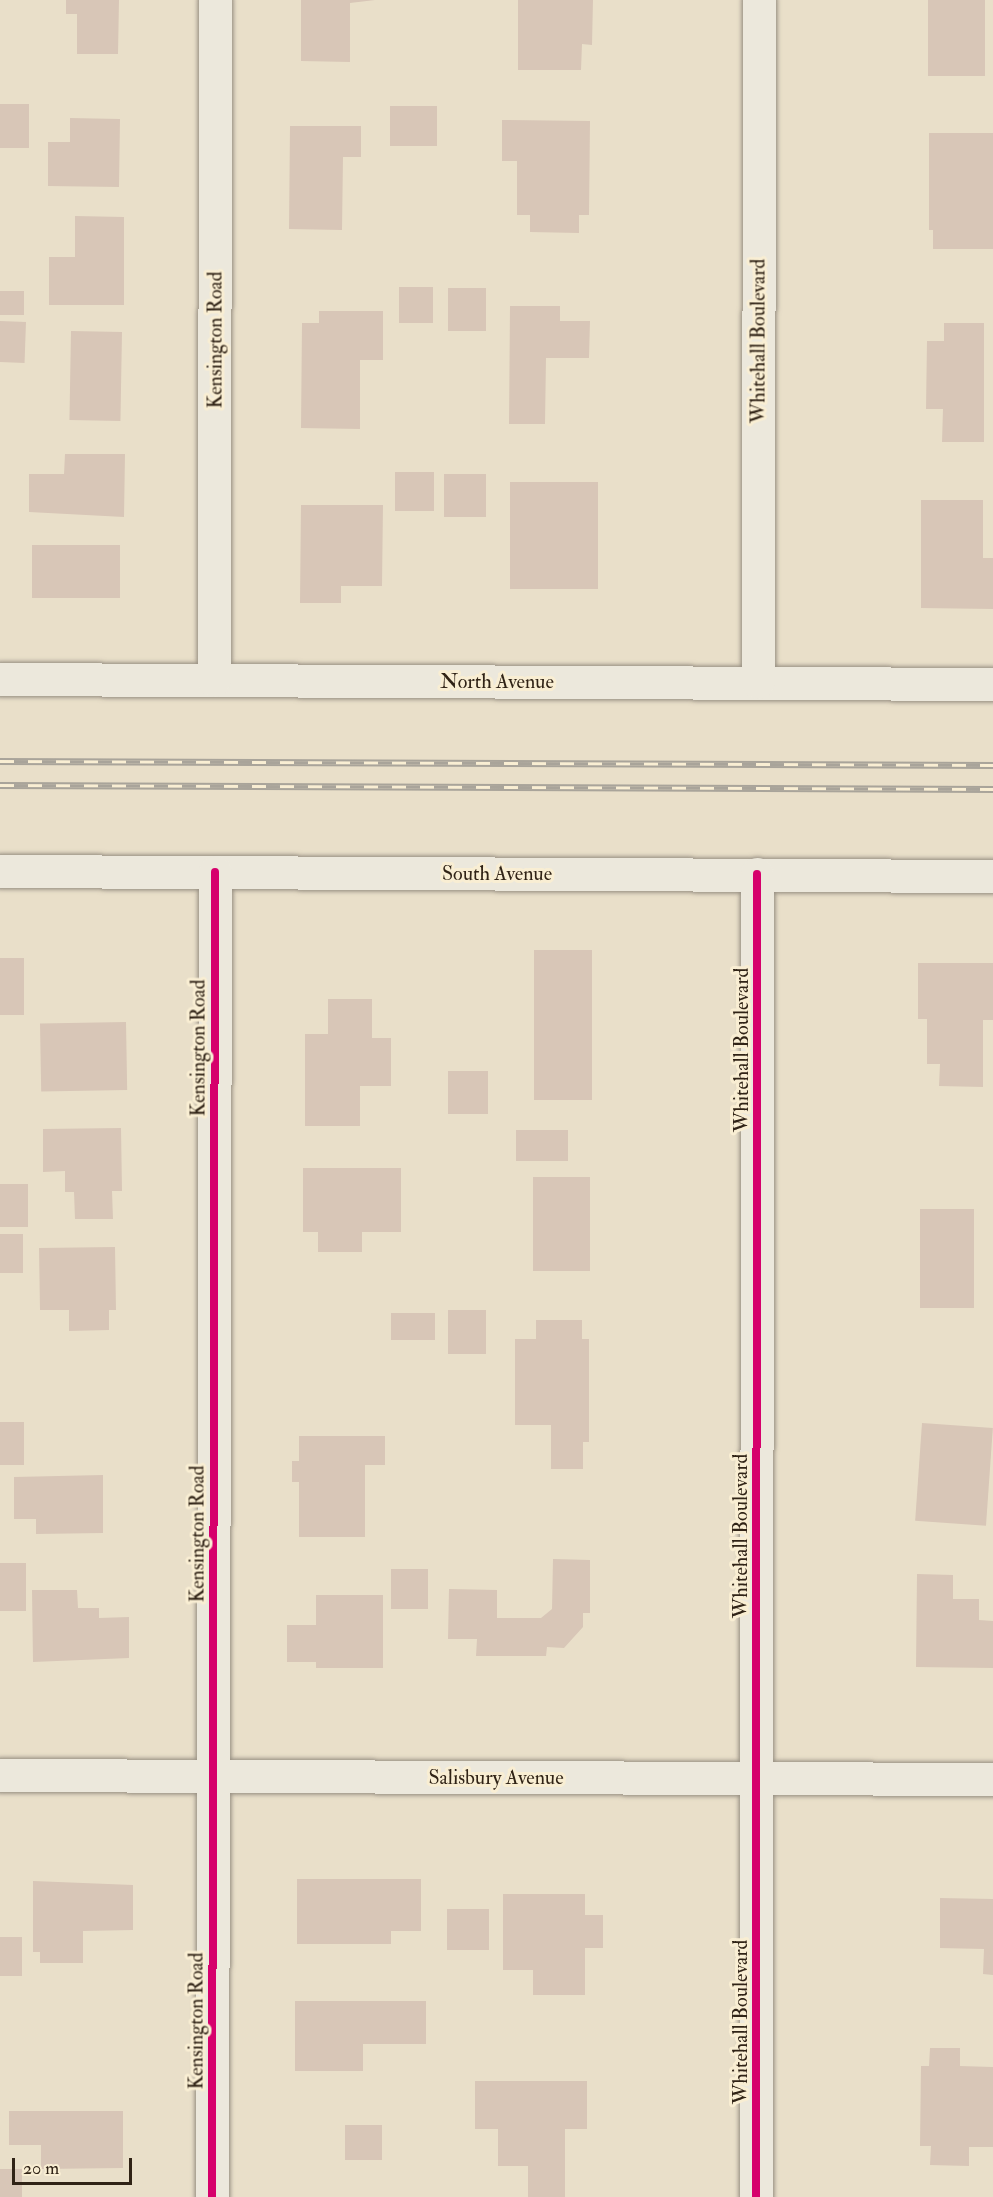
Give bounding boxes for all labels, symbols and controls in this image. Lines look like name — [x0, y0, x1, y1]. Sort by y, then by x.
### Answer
street label: Whitehall Boulevard — [746, 259, 770, 423]
street label: Kensington Road — [203, 271, 227, 409]
street label: North Avenue — [440, 669, 554, 693]
street label: South Avenue — [442, 861, 552, 885]
street label: Whitehall Boulevard — [729, 968, 753, 1132]
street label: Kensington Road — [186, 979, 210, 1117]
street label: Whitehall Boulevard — [728, 1454, 752, 1618]
street label: Kensington Road — [185, 1465, 209, 1603]
street label: Salisbury Avenue — [428, 1765, 564, 1789]
street label: Whitehall Boulevard — [728, 1940, 752, 2104]
street label: Kensington Road — [184, 1952, 208, 2090]
scale bar — [15, 2146, 135, 2184]
text: 20 m — [23, 2157, 59, 2180]

